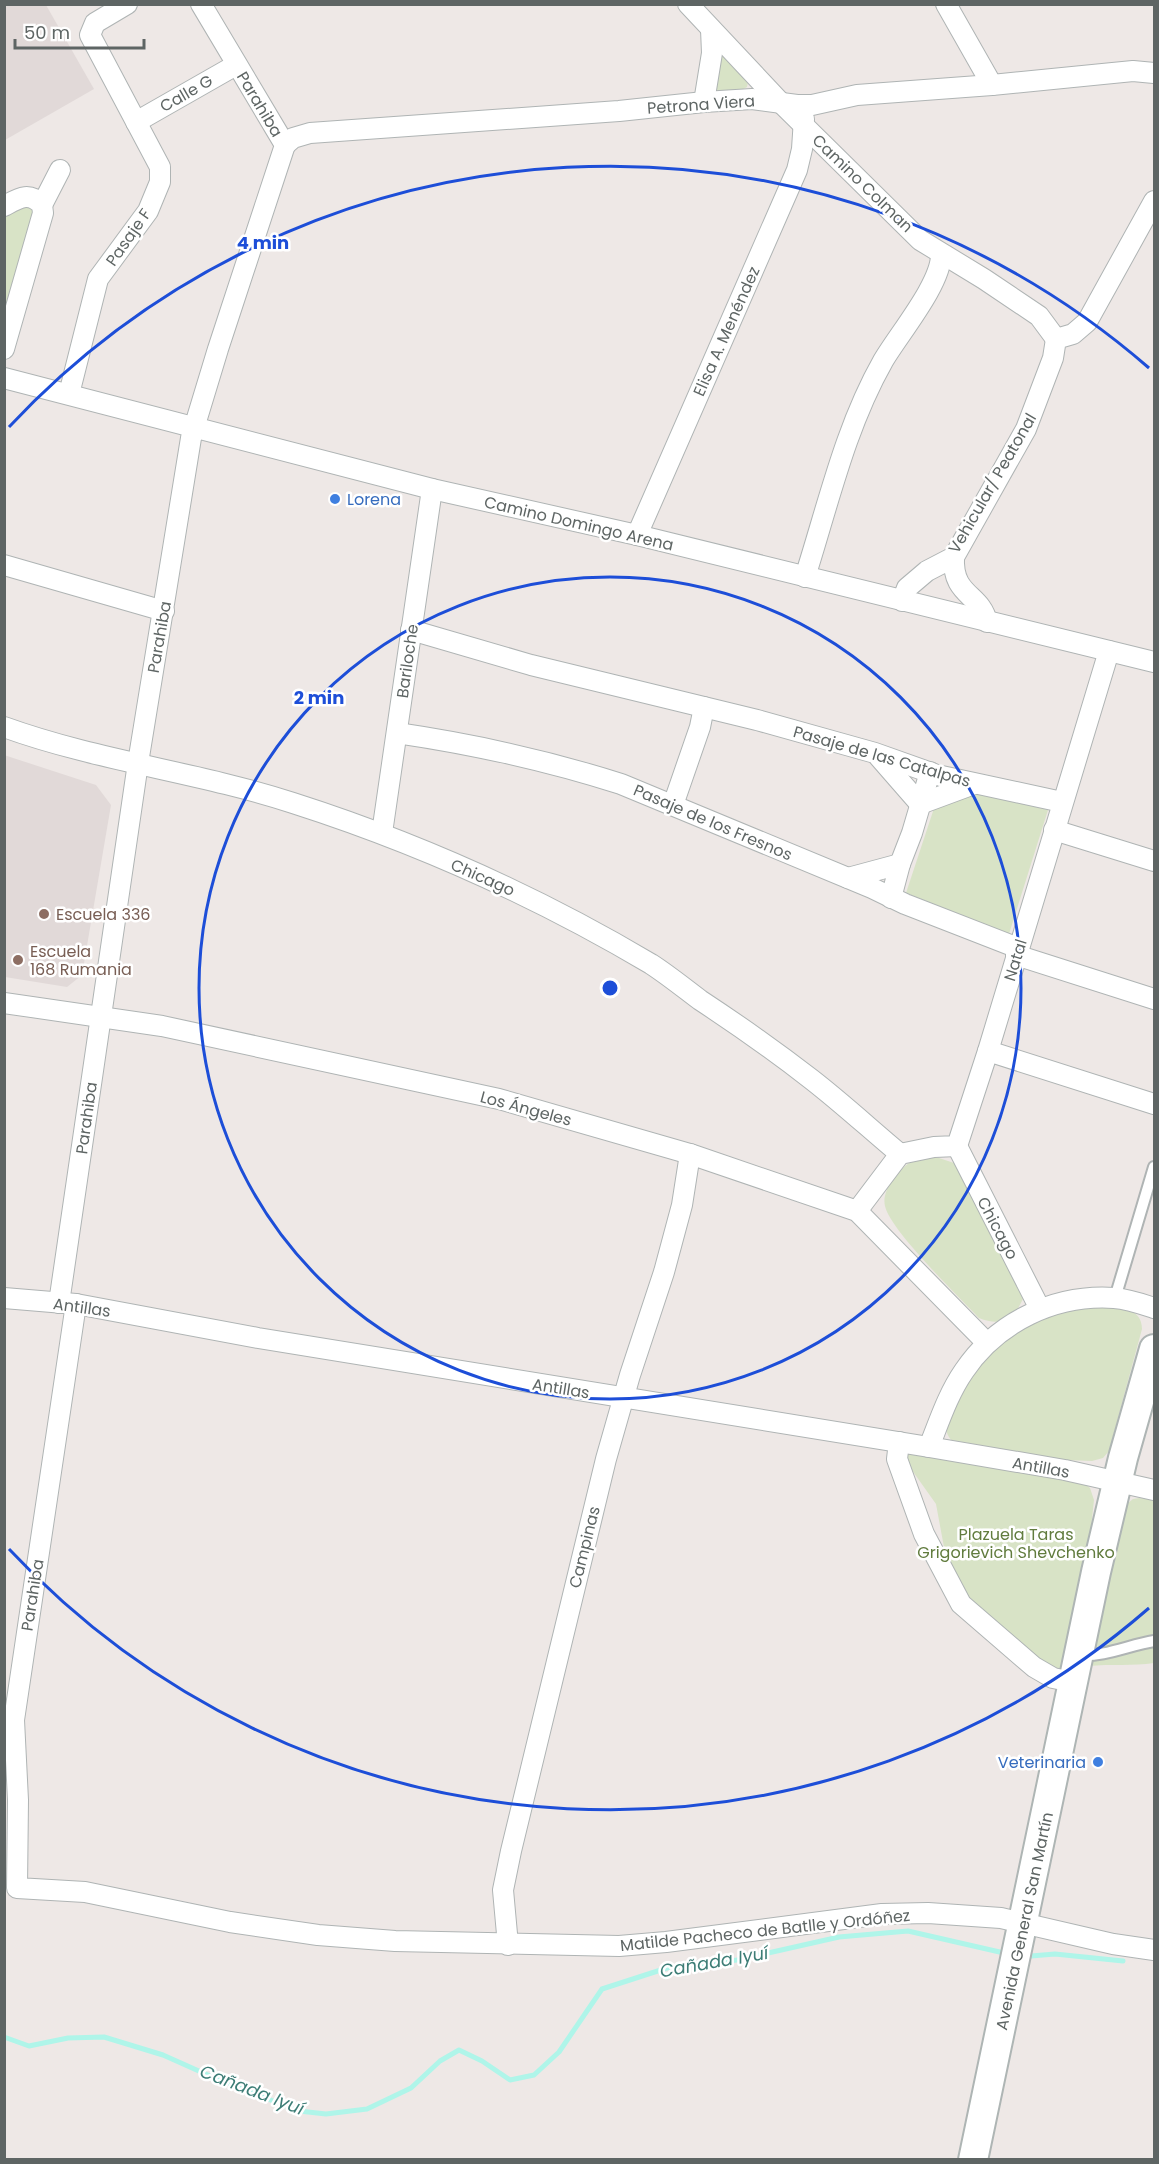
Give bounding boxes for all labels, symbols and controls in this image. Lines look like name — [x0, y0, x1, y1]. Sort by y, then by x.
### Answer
scale bar — [15, 12, 144, 50]
text: 50 m — [24, 20, 70, 45]
street label: Parahiba — [231, 67, 288, 141]
street label: Calle G — [156, 69, 217, 118]
street label: Petrona Viera — [646, 89, 756, 120]
street label: Camino Colman — [807, 129, 918, 238]
street label: Pasaje F — [100, 204, 157, 271]
text: 4 min — [237, 230, 289, 255]
street label: Elisa A. Menéndez — [687, 263, 765, 400]
street label: Vehicular/ Peatonal — [943, 409, 1042, 558]
place label: Lorena — [347, 488, 401, 511]
street label: Camino Domingo Arena — [482, 491, 676, 556]
marker: Lorena — [328, 492, 342, 506]
street label: Parahiba — [142, 599, 177, 675]
street label: Bariloche — [391, 622, 424, 700]
text: 2 min — [294, 685, 344, 710]
street label: Pasaje de las Catalpas — [790, 720, 973, 793]
street label: Pasaje de los Fresnos — [630, 779, 796, 866]
street label: Chicago — [447, 853, 519, 902]
place label: Escuela 336 — [56, 903, 150, 926]
marker: Escuela 336 — [37, 907, 51, 921]
street label: Natal — [998, 936, 1033, 984]
place label: Escuela 168 Rumania — [30, 940, 132, 981]
marker: Escuela 168 Rumania — [11, 953, 25, 967]
centre of rings — [600, 978, 620, 998]
street label: Parahiba — [70, 1080, 103, 1156]
street label: Los Ángeles — [478, 1085, 574, 1132]
street label: Chicago — [971, 1193, 1024, 1264]
street label: Antillas — [52, 1292, 112, 1323]
street label: Antillas — [531, 1373, 591, 1404]
street label: Antillas — [1010, 1451, 1071, 1484]
street label: Campinas — [563, 1504, 606, 1591]
park label: Plazuela Taras Grigorievich Shevchenko — [917, 1523, 1115, 1564]
street label: Parahiba — [15, 1557, 50, 1633]
place label: Veterinaria — [998, 1751, 1086, 1774]
marker: Veterinaria — [1091, 1755, 1105, 1769]
street label: Avenida General San Martín — [990, 1810, 1059, 2032]
street label: Matilde Pacheco de Batlle y Ordóñez — [619, 1904, 911, 1957]
water label: Cañada Iyuí — [658, 1939, 772, 1983]
water label: Cañada Iyuí — [196, 2058, 309, 2121]

